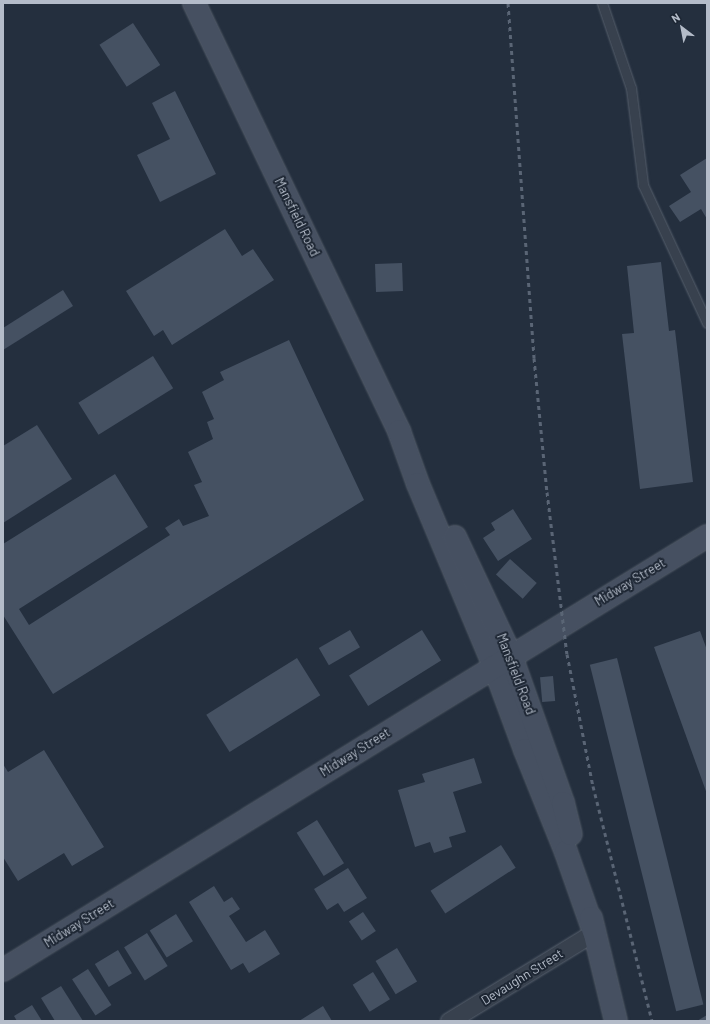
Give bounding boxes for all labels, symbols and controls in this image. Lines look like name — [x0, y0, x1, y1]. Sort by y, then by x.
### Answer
north arrow — [662, 8, 702, 48]
text: N — [669, 10, 682, 25]
street label: Mansfield Road — [271, 175, 323, 259]
street label: Midway Street — [592, 555, 668, 609]
street label: Mansfield Road — [493, 631, 539, 717]
street label: Midway Street — [317, 724, 393, 780]
street label: Midway Street — [41, 895, 117, 951]
street label: Devaughn Street — [478, 946, 566, 1008]

